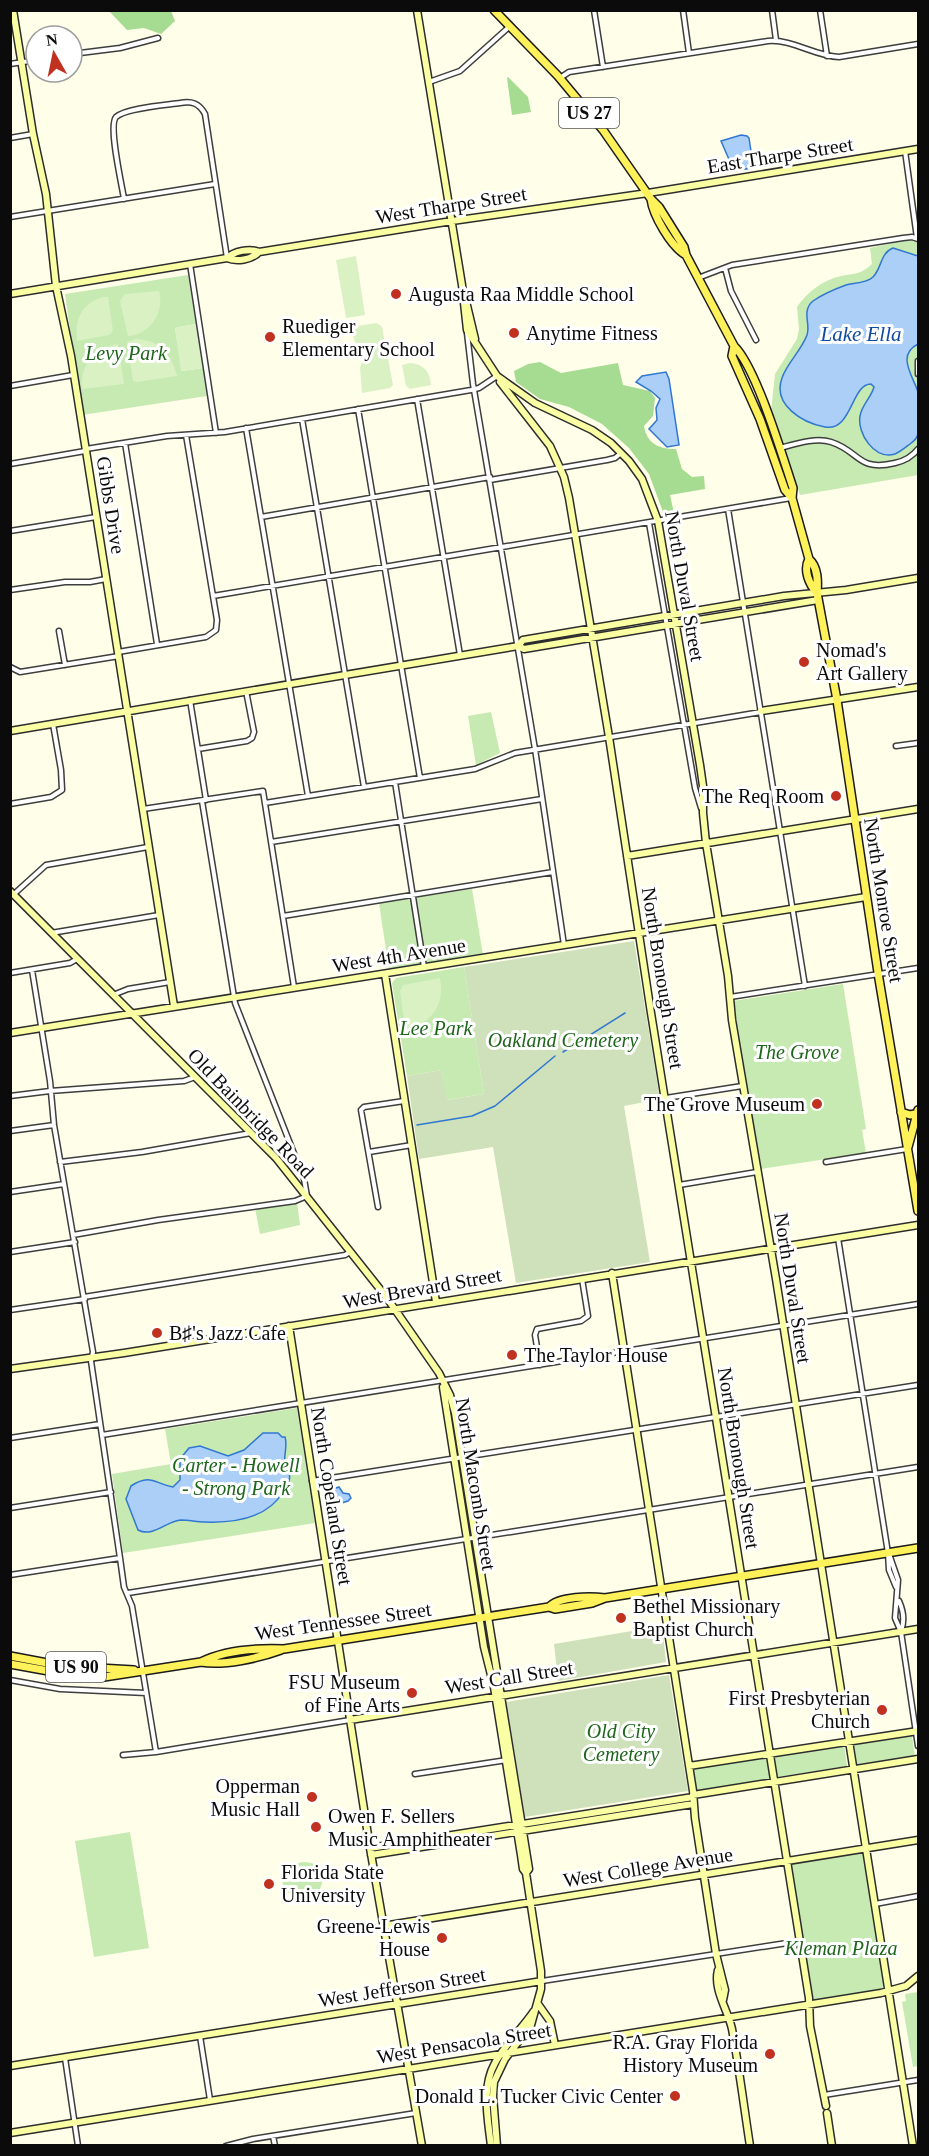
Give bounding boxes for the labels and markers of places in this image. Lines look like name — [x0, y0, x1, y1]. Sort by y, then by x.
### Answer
place label: Augusta Raa Middle School — [408, 283, 635, 306]
marker: Augusta Raa Middle School — [389, 287, 403, 301]
place label: Ruediger Elementary School — [282, 315, 435, 361]
place label: Anytime Fitness — [526, 322, 658, 345]
marker: Anytime Fitness — [507, 326, 521, 340]
marker: Ruediger Elementary School — [263, 330, 277, 344]
place label: Nomad's Art Gallery — [816, 639, 908, 685]
marker: Nomad's Art Gallery — [797, 655, 811, 669]
place label: The Req Room — [702, 785, 824, 808]
marker: The Req Room — [829, 789, 843, 803]
place label: The Grove Museum — [644, 1093, 805, 1115]
marker: The Grove Museum — [810, 1097, 824, 1111]
place label: B♯'s Jazz Cafe — [169, 1322, 286, 1344]
marker: B♯'s Jazz Cafe — [150, 1326, 164, 1340]
place label: The Taylor House — [524, 1344, 668, 1367]
marker: The Taylor House — [505, 1348, 519, 1362]
place label: Bethel Missionary Baptist Church — [633, 1595, 780, 1641]
marker: Bethel Missionary Baptist Church — [614, 1611, 628, 1625]
place label: FSU Museum of Fine Arts — [288, 1671, 400, 1716]
marker: FSU Museum of Fine Arts — [405, 1686, 419, 1700]
place label: First Presbyterian Church — [728, 1687, 870, 1732]
marker: First Presbyterian Church — [875, 1703, 889, 1717]
place label: Opperman Music Hall — [211, 1775, 300, 1820]
marker: Opperman Music Hall — [305, 1790, 319, 1804]
place label: Owen F. Sellers Music Amphitheater — [328, 1805, 492, 1851]
marker: Owen F. Sellers Music Amphitheater — [309, 1820, 323, 1834]
place label: Florida State University — [281, 1861, 384, 1907]
marker: Florida State University — [262, 1877, 276, 1891]
place label: Greene-Lewis House — [317, 1915, 430, 1960]
marker: Greene-Lewis House — [435, 1931, 449, 1945]
place label: R.A. Gray Florida History Museum — [612, 2031, 758, 2077]
marker: R.A. Gray Florida History Museum — [763, 2047, 777, 2061]
place label: Donald L. Tucker Civic Center — [415, 2085, 663, 2107]
marker: Donald L. Tucker Civic Center — [668, 2089, 682, 2103]

